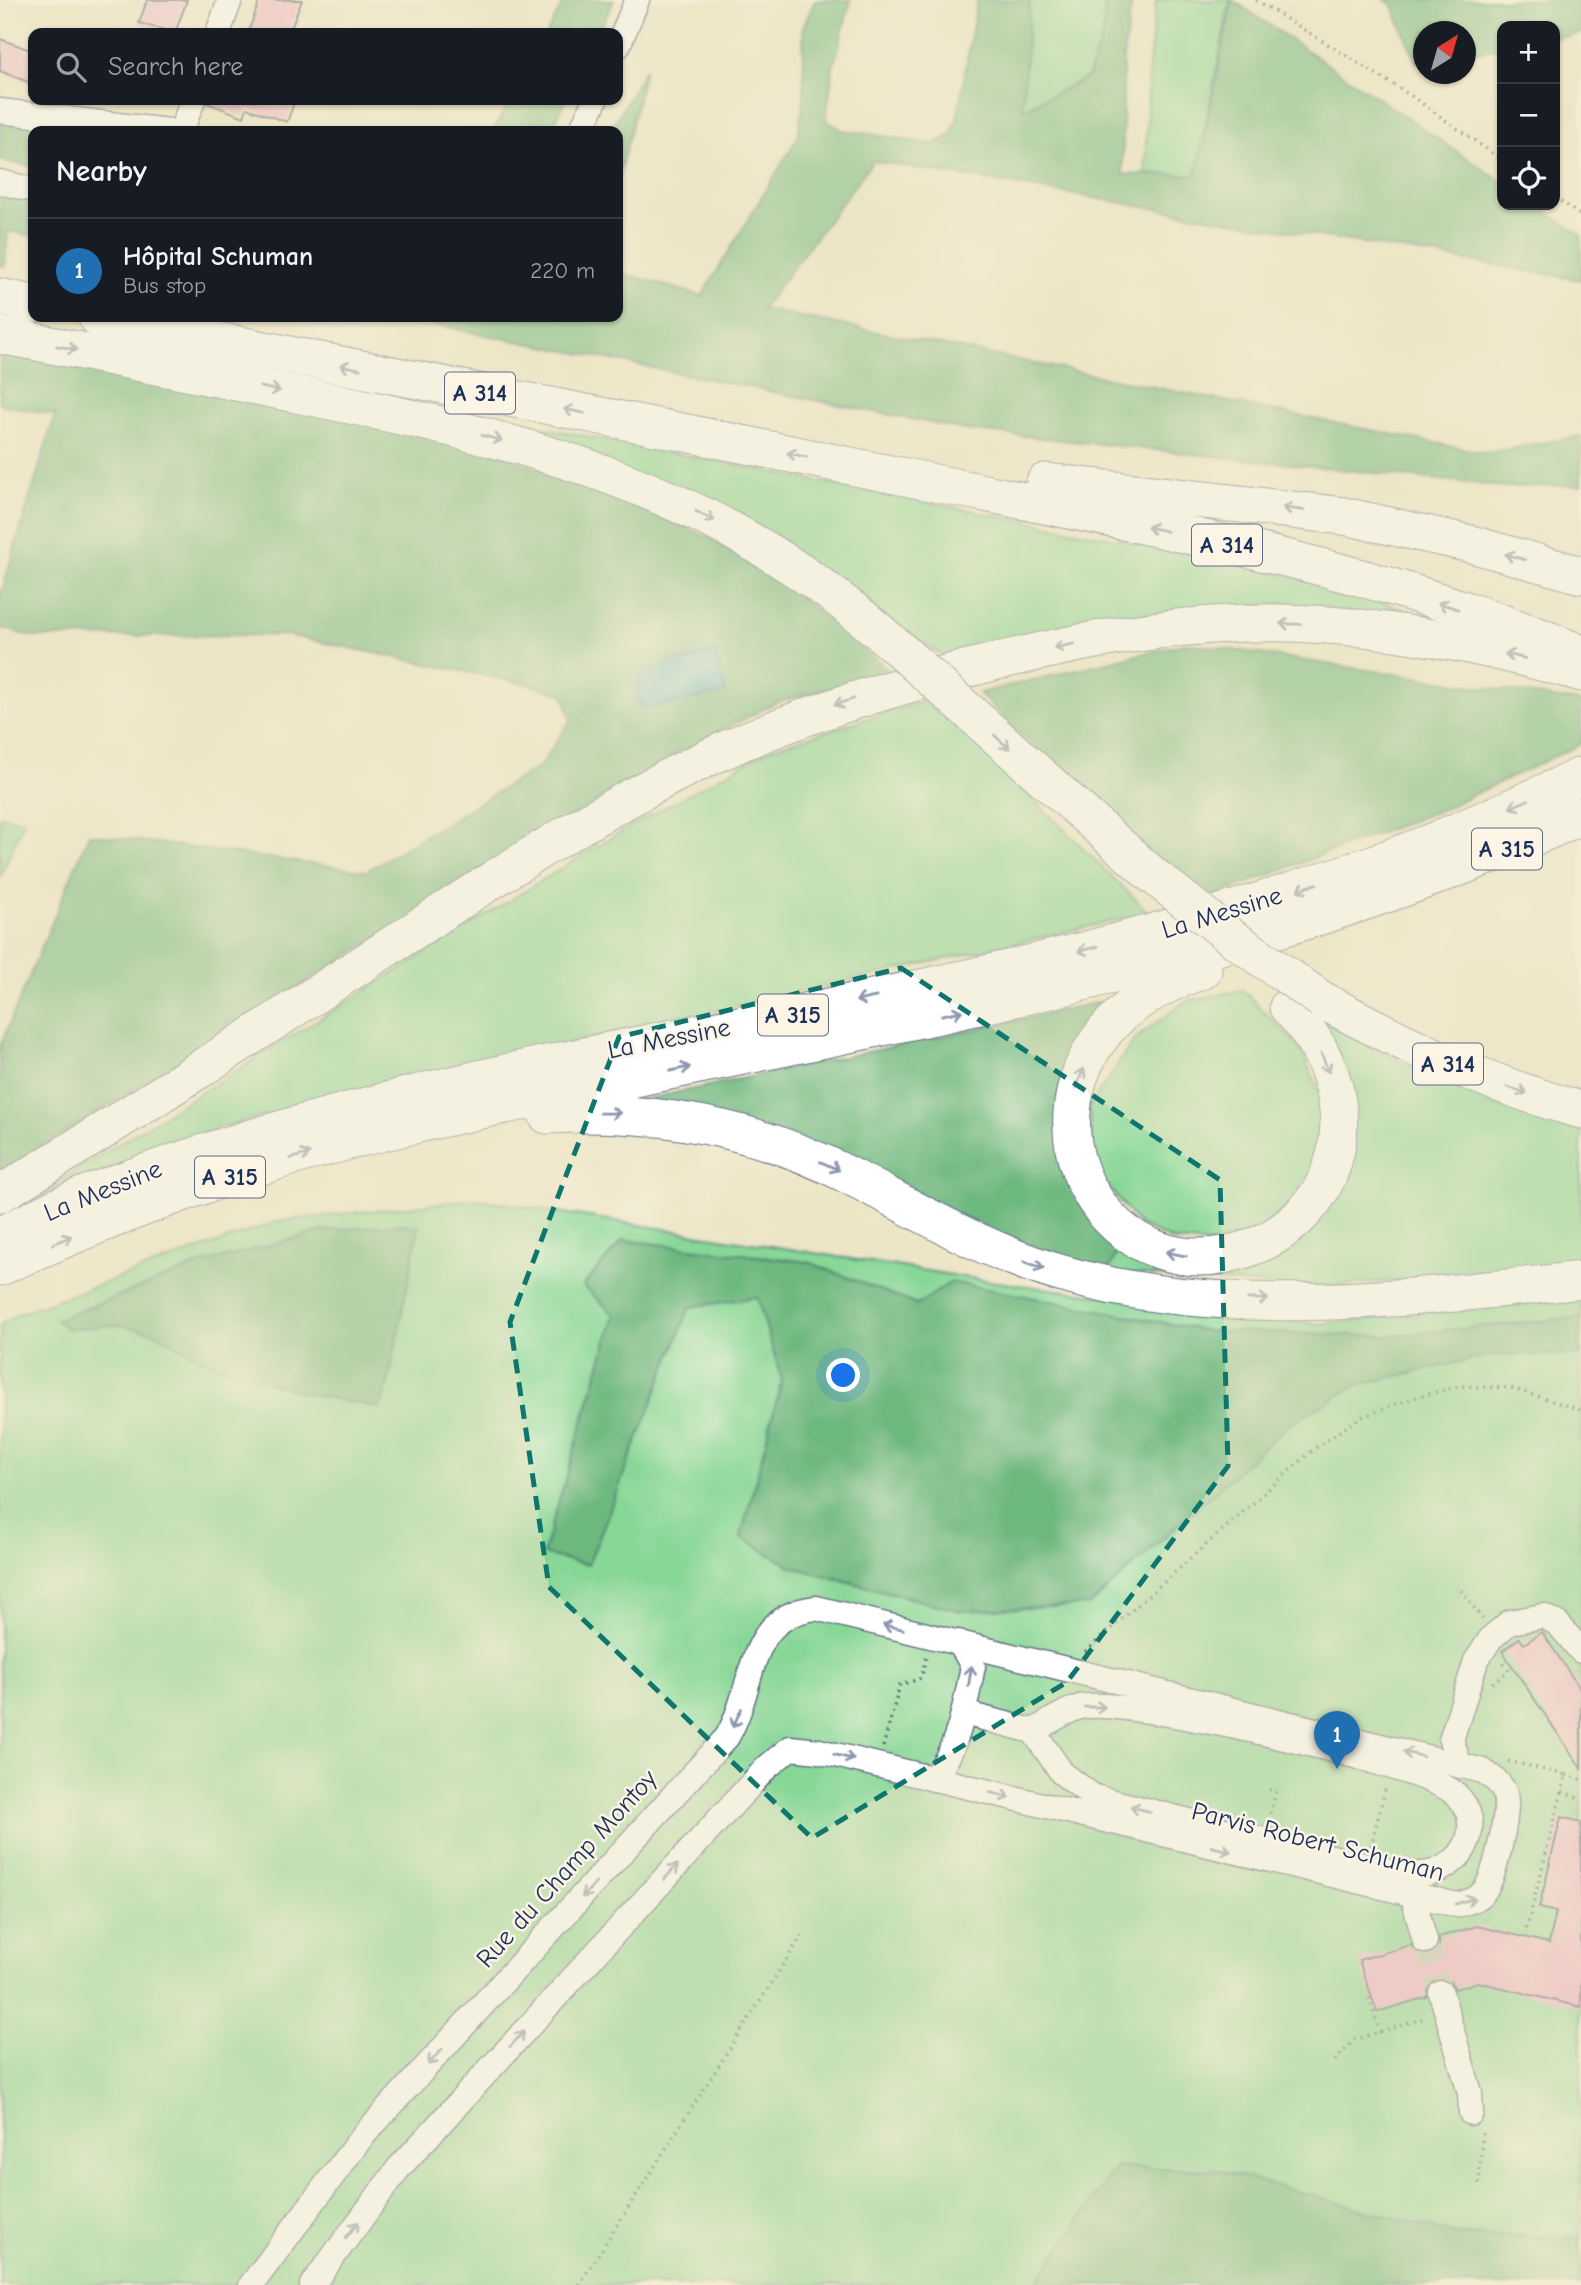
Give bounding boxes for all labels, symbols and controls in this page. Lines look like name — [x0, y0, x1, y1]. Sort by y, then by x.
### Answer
north arrow — [1413, 21, 1476, 84]
map controls — [1497, 21, 1560, 210]
button: + — [1497, 21, 1560, 84]
search box — [28, 28, 623, 105]
icon: search — [52, 48, 90, 86]
text: Search here — [108, 52, 243, 82]
button: − — [1497, 84, 1560, 147]
button: locate — [1497, 147, 1560, 210]
text: Nearby — [56, 154, 147, 189]
text: Hôpital Schuman — [123, 242, 313, 272]
text: 1 — [74, 257, 84, 284]
text: 220 m — [530, 257, 595, 284]
text: Bus stop — [123, 272, 206, 299]
one-way arrow — [55, 342, 78, 356]
one-way arrow — [339, 360, 362, 373]
road number: A 314 — [445, 372, 515, 414]
one-way arrow — [258, 382, 281, 396]
one-way arrow — [563, 404, 586, 417]
one-way arrow — [481, 432, 503, 445]
one-way arrow — [786, 448, 809, 462]
one-way arrow — [1282, 502, 1305, 515]
one-way arrow — [694, 509, 715, 523]
one-way arrow — [1146, 522, 1169, 535]
road number: A 314 — [1192, 524, 1262, 566]
one-way arrow — [1504, 549, 1526, 562]
one-way arrow — [1437, 598, 1459, 611]
one-way arrow — [1279, 618, 1302, 631]
one-way arrow — [1053, 640, 1076, 654]
one-way arrow — [1504, 649, 1527, 662]
one-way arrow — [833, 697, 855, 710]
one-way arrow — [993, 734, 1011, 750]
one-way arrow — [1509, 798, 1530, 811]
road number: A 315 — [1472, 828, 1542, 870]
street label: La Messine — [1158, 880, 1286, 946]
one-way arrow — [1296, 882, 1318, 894]
one-way arrow — [1077, 943, 1100, 956]
one-way arrow — [855, 993, 878, 1007]
road number: A 315 — [758, 995, 828, 1036]
one-way arrow — [940, 1005, 963, 1019]
street label: La Messine — [605, 1012, 733, 1066]
road number: A 314 — [1413, 1044, 1483, 1084]
one-way arrow — [1320, 1052, 1333, 1074]
one-way arrow — [668, 1062, 691, 1076]
one-way arrow — [1074, 1068, 1087, 1090]
one-way arrow — [1506, 1084, 1528, 1097]
one-way arrow — [599, 1106, 622, 1120]
one-way arrow — [288, 1149, 311, 1162]
street label: La Messine — [40, 1154, 166, 1228]
road number: A 315 — [195, 1156, 265, 1198]
one-way arrow — [818, 1160, 840, 1173]
one-way arrow — [51, 1233, 73, 1246]
one-way arrow — [1165, 1246, 1188, 1260]
one-way arrow — [1023, 1259, 1045, 1272]
one-way arrow — [1246, 1292, 1269, 1306]
your location — [826, 1358, 860, 1392]
one-way arrow — [882, 1619, 904, 1632]
one-way arrow — [964, 1665, 977, 1688]
one-way arrow — [1083, 1700, 1106, 1714]
one-way arrow — [730, 1707, 743, 1728]
pin: 1 — [1314, 1711, 1360, 1769]
one-way arrow — [1402, 1747, 1425, 1760]
one-way arrow — [832, 1751, 855, 1764]
street label: Rue du Champ Montoy — [470, 1764, 664, 1974]
one-way arrow — [988, 1789, 1011, 1802]
street label: Parvis Robert Schuman — [1189, 1796, 1447, 1888]
one-way arrow — [1129, 1802, 1152, 1815]
one-way arrow — [1209, 1843, 1232, 1856]
one-way arrow — [662, 1864, 679, 1881]
one-way arrow — [580, 1881, 597, 1898]
one-way arrow — [1454, 1894, 1476, 1907]
one-way arrow — [508, 2031, 525, 2048]
one-way arrow — [426, 2048, 443, 2065]
one-way arrow — [344, 2221, 359, 2239]

